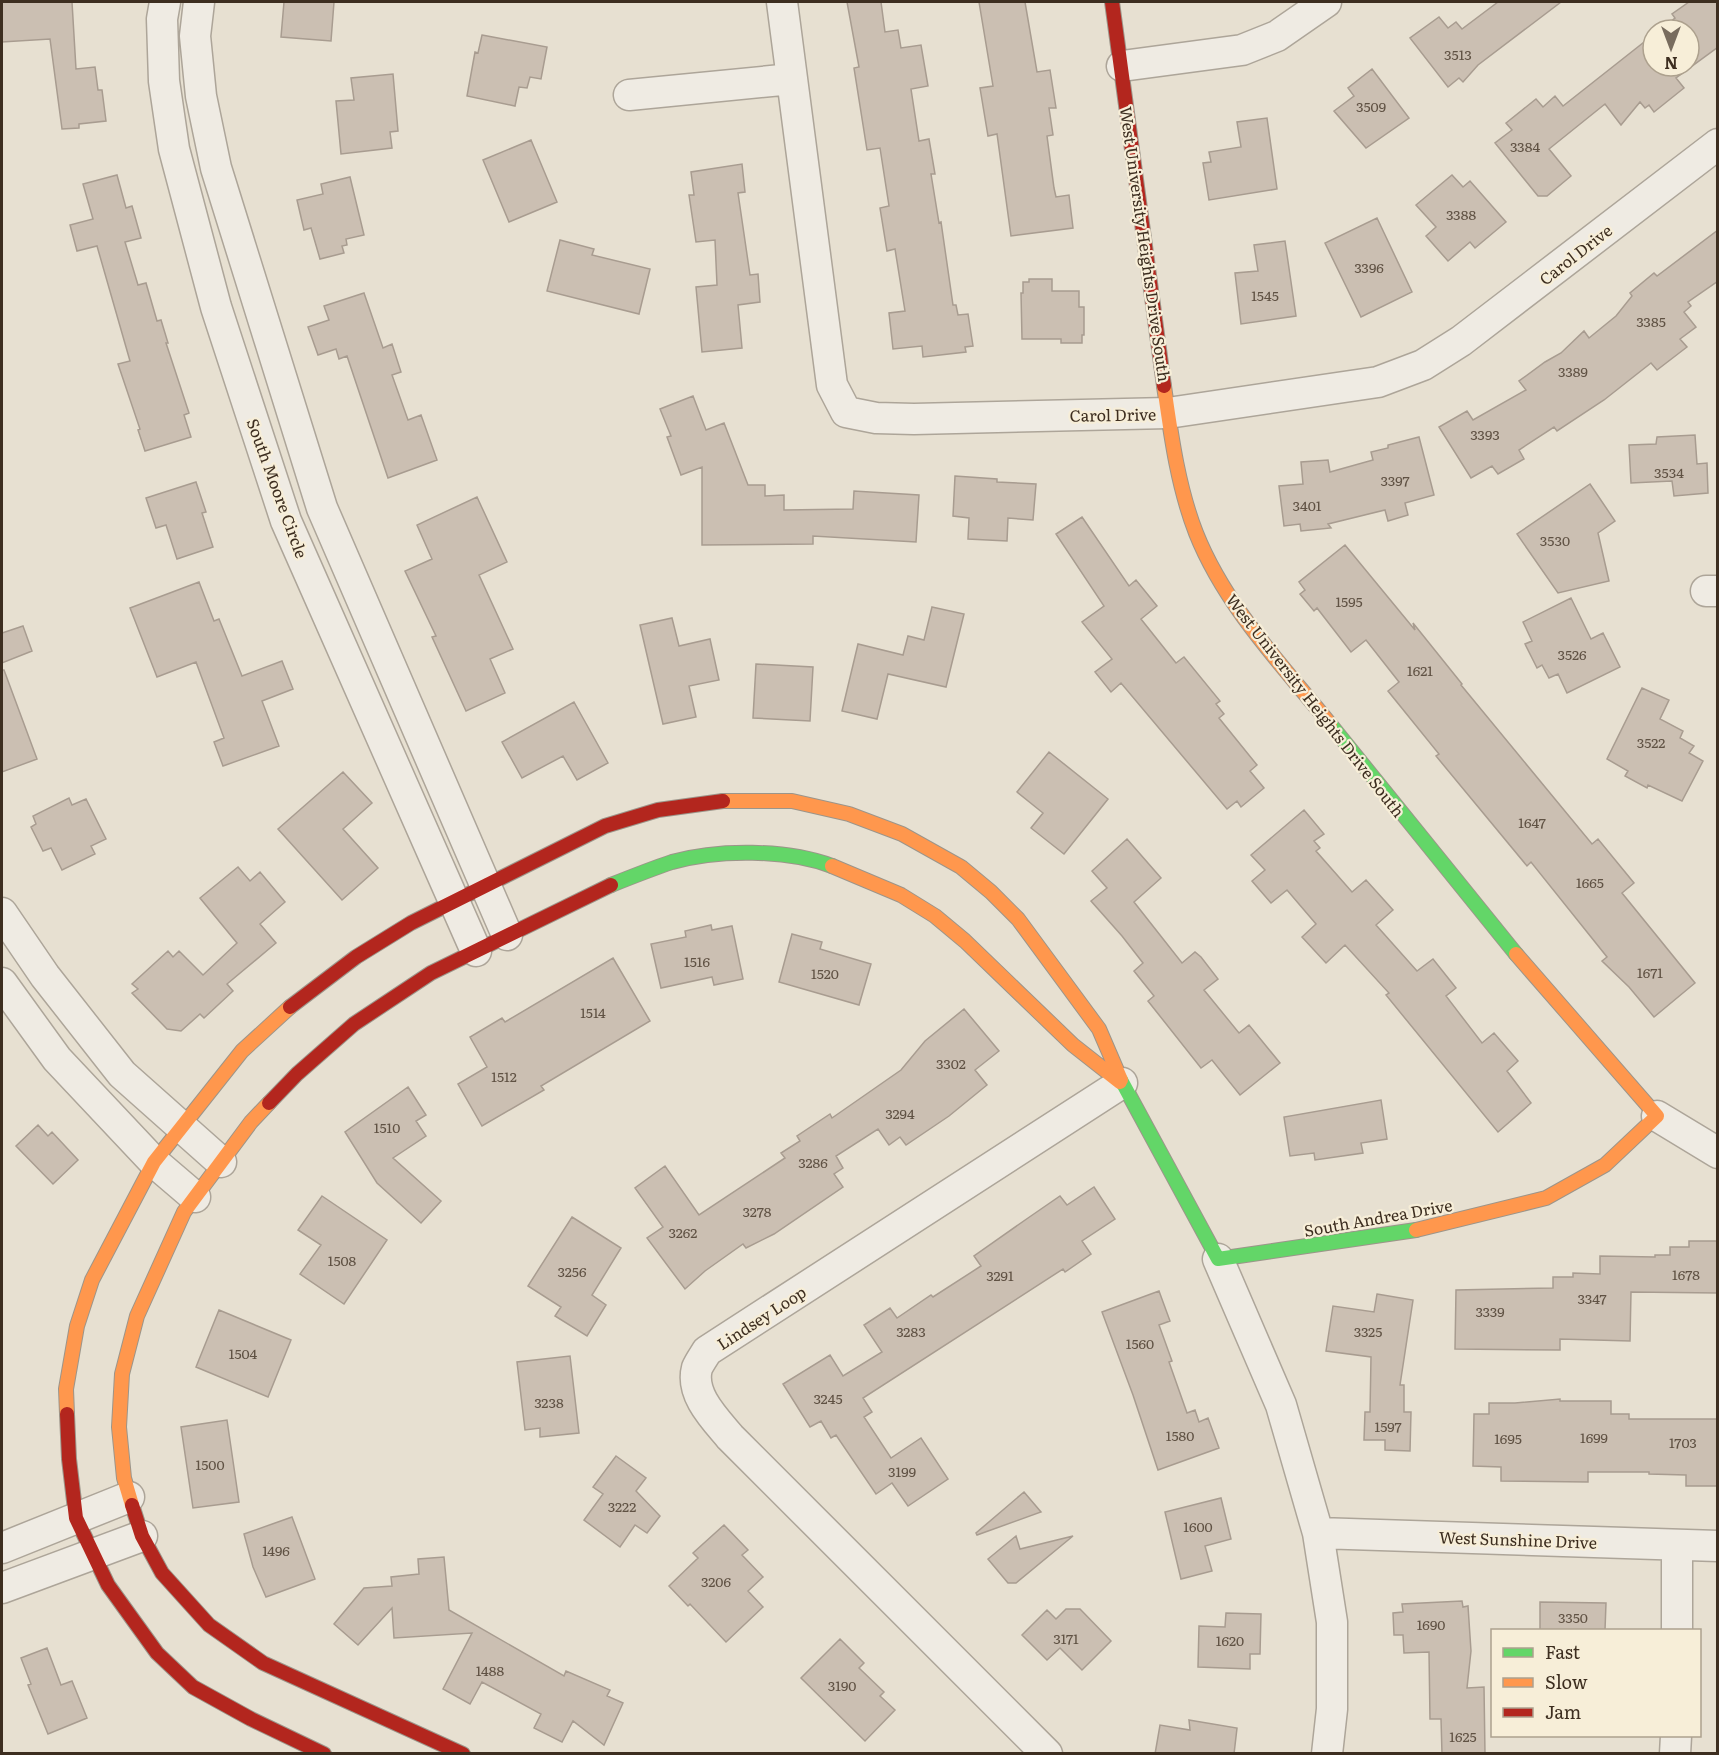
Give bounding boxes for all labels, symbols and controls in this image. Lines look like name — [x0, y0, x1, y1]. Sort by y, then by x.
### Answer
north arrow — [1641, 18, 1701, 78]
house number: 3513 — [1444, 44, 1472, 64]
text: N — [1664, 52, 1678, 76]
house number: 3509 — [1356, 96, 1386, 116]
street label: West University Heights Drive South — [1115, 105, 1177, 384]
house number: 3384 — [1510, 136, 1540, 156]
house number: 3388 — [1446, 204, 1476, 224]
street label: Carol Drive — [1533, 218, 1617, 290]
house number: 3396 — [1354, 257, 1384, 277]
house number: 1545 — [1251, 285, 1279, 305]
house number: 3385 — [1636, 311, 1666, 331]
house number: 3389 — [1558, 361, 1588, 381]
street label: Carol Drive — [1069, 401, 1157, 427]
street label: South Moore Circle — [242, 415, 314, 561]
house number: 3393 — [1470, 424, 1500, 444]
house number: 3534 — [1654, 462, 1684, 482]
house number: 3397 — [1380, 470, 1410, 490]
house number: 3401 — [1292, 495, 1322, 515]
house number: 3530 — [1540, 530, 1570, 550]
street label: West University Heights Drive South — [1221, 588, 1411, 822]
house number: 1595 — [1335, 591, 1363, 611]
house number: 3526 — [1557, 644, 1587, 664]
house number: 1621 — [1407, 660, 1433, 680]
house number: 3522 — [1637, 732, 1665, 752]
house number: 1647 — [1518, 812, 1546, 832]
house number: 1665 — [1576, 872, 1604, 892]
house number: 1516 — [684, 951, 710, 971]
house number: 1671 — [1637, 962, 1663, 982]
house number: 1520 — [811, 963, 839, 983]
house number: 1514 — [580, 1002, 606, 1022]
house number: 3302 — [936, 1053, 966, 1073]
house number: 1512 — [491, 1066, 517, 1086]
house number: 3294 — [885, 1103, 915, 1123]
house number: 1510 — [374, 1117, 400, 1137]
house number: 3286 — [798, 1152, 828, 1172]
street label: South Andrea Drive — [1302, 1192, 1454, 1242]
house number: 3278 — [743, 1201, 772, 1221]
house number: 3262 — [669, 1222, 697, 1242]
house number: 1508 — [328, 1250, 357, 1270]
house number: 3256 — [558, 1261, 587, 1281]
house number: 1678 — [1672, 1264, 1700, 1284]
house number: 3291 — [986, 1265, 1014, 1285]
street label: Lindsey Loop — [712, 1279, 810, 1355]
house number: 3347 — [1577, 1288, 1607, 1308]
house number: 3339 — [1475, 1301, 1505, 1321]
house number: 3283 — [896, 1321, 926, 1341]
house number: 3325 — [1354, 1321, 1382, 1341]
house number: 1560 — [1126, 1333, 1154, 1353]
house number: 1504 — [229, 1343, 258, 1363]
house number: 3245 — [813, 1388, 843, 1408]
house number: 3238 — [534, 1392, 564, 1412]
house number: 1597 — [1374, 1416, 1402, 1436]
house number: 1580 — [1166, 1425, 1194, 1445]
house number: 1699 — [1580, 1427, 1608, 1447]
house number: 1695 — [1494, 1428, 1522, 1448]
house number: 1703 — [1669, 1432, 1697, 1452]
house number: 1500 — [196, 1454, 225, 1474]
house number: 3199 — [888, 1461, 916, 1481]
house number: 3222 — [608, 1496, 636, 1516]
house number: 1600 — [1183, 1516, 1213, 1536]
street label: West Sunshine Drive — [1439, 1524, 1597, 1554]
house number: 1496 — [262, 1540, 290, 1560]
house number: 3206 — [701, 1571, 731, 1591]
house number: 3350 — [1558, 1607, 1588, 1627]
house number: 1690 — [1417, 1614, 1445, 1634]
house number: 3171 — [1053, 1628, 1079, 1648]
legend — [1491, 1629, 1701, 1737]
house number: 1620 — [1216, 1630, 1244, 1650]
text: Fast — [1545, 1638, 1581, 1665]
house number: 1488 — [476, 1660, 504, 1680]
text: Slow — [1545, 1668, 1588, 1695]
house number: 3190 — [828, 1675, 856, 1695]
text: Jam — [1545, 1698, 1581, 1725]
house number: 1625 — [1449, 1726, 1477, 1746]

